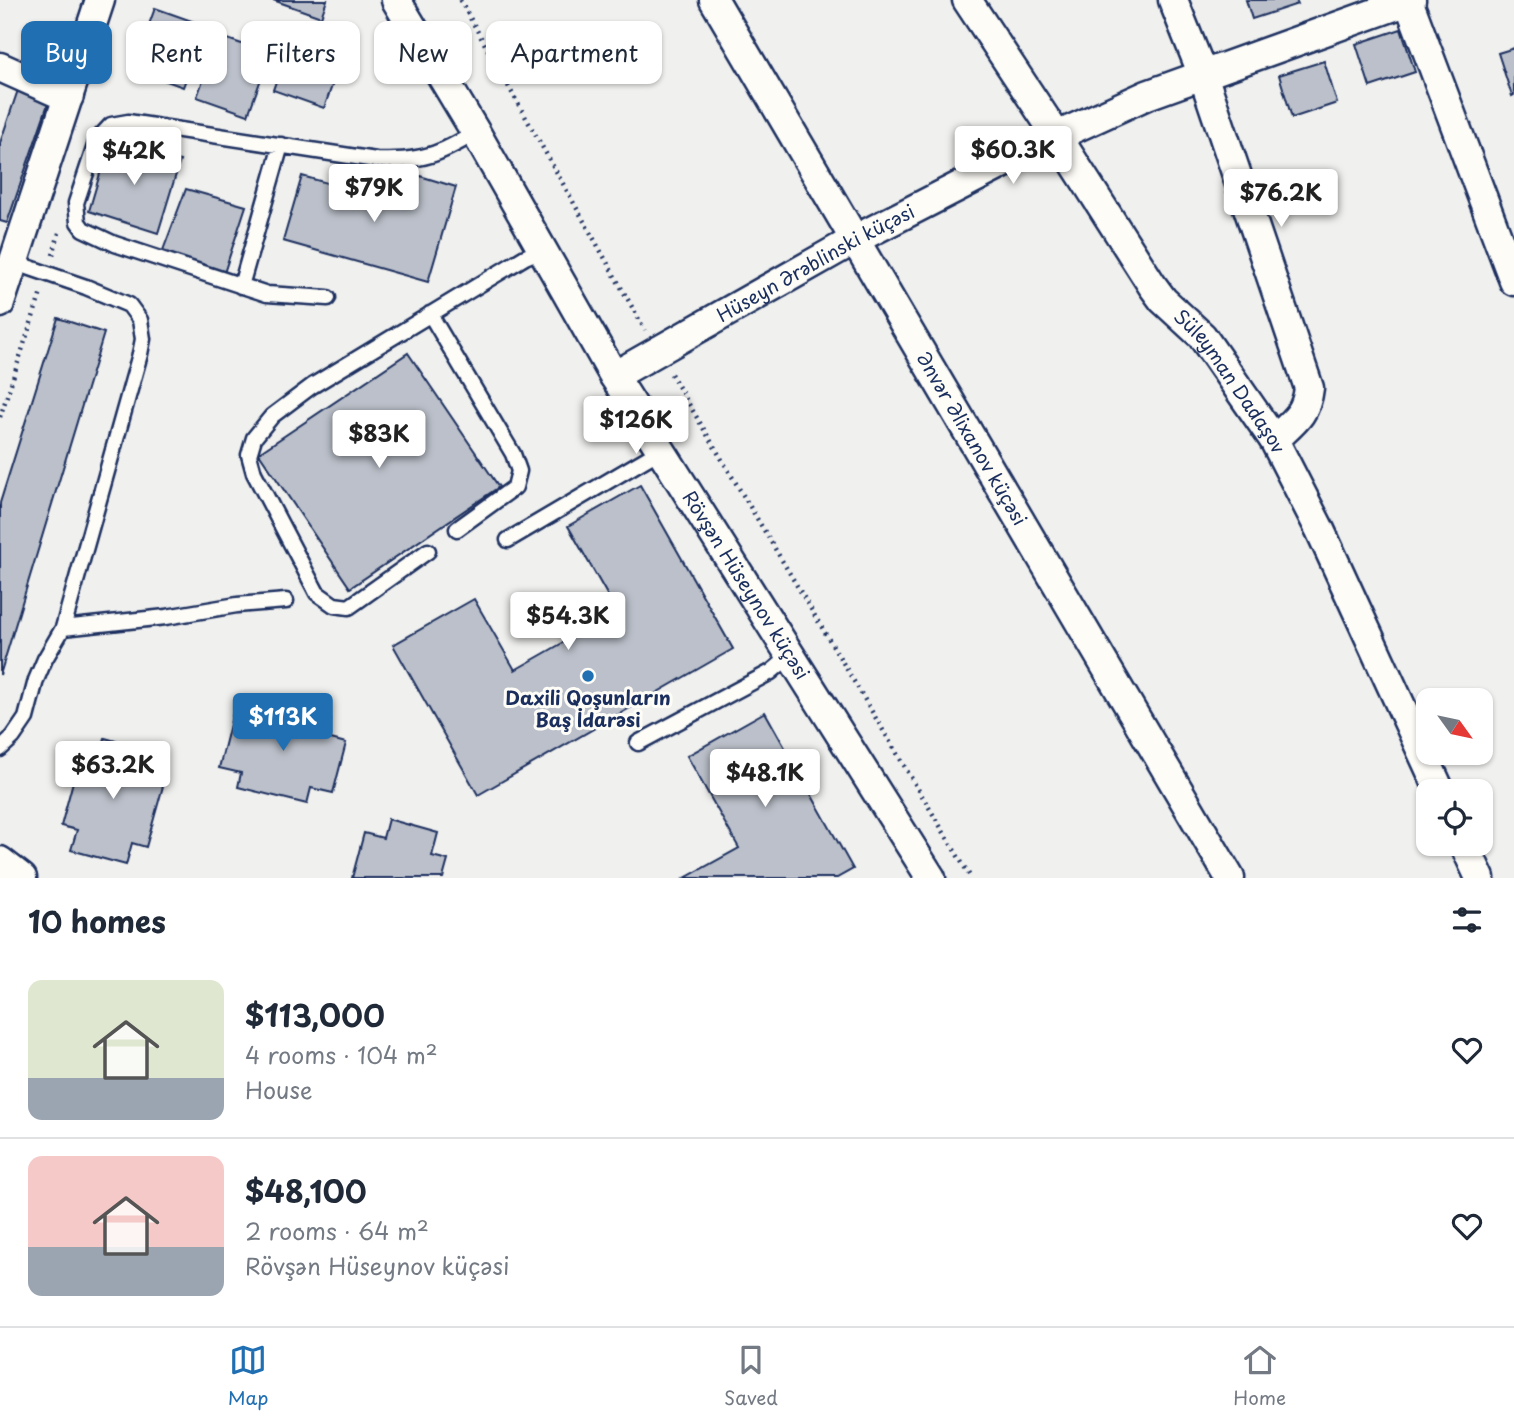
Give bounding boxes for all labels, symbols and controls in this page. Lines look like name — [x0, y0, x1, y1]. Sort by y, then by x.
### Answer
chip: Buy — [21, 21, 112, 84]
chip: Rent — [126, 21, 227, 84]
chip: Filters — [241, 21, 360, 84]
chip: New — [374, 21, 472, 84]
chip: Apartment — [486, 21, 662, 84]
pin: $60.3K — [956, 127, 1070, 186]
pin: $42K — [93, 128, 175, 187]
text: $60.3K — [971, 131, 1055, 166]
text: $42K — [102, 132, 166, 167]
pin: $79K — [333, 164, 415, 224]
text: $79K — [345, 169, 403, 204]
pin: $76.2K — [1224, 170, 1338, 229]
text: $76.2K — [1240, 174, 1322, 209]
street label: Hüseyn Ərəblinski küçəsi — [711, 196, 919, 328]
street label: Süleyman Dadaşov — [1168, 302, 1293, 457]
street label: Ənvər Əlixanov küçəsi — [911, 346, 1035, 530]
pin: $126K — [587, 396, 685, 456]
text: $126K — [599, 401, 673, 436]
pin: $83K — [338, 410, 420, 470]
text: $83K — [348, 415, 410, 450]
street label: Rövşən Hüseynov küçəsi — [677, 485, 817, 684]
pin: $54.3K — [511, 592, 625, 652]
text: $54.3K — [526, 597, 610, 632]
marker: Daxili Qoşunların Baş İdarəsi — [580, 668, 596, 684]
place label: Daxili Qoşunların Baş İdarəsi — [505, 683, 671, 733]
north arrow — [1416, 688, 1493, 765]
map controls — [1416, 688, 1493, 856]
pin: $113K — [234, 694, 332, 753]
text: $113K — [249, 698, 317, 733]
pin: $63.2K — [56, 742, 170, 801]
text: $63.2K — [71, 746, 155, 781]
pin: $48.1K — [708, 750, 822, 809]
text: $48.1K — [726, 754, 804, 789]
button: locate — [1416, 779, 1493, 856]
text: 10 homes — [28, 898, 166, 943]
icon: filters — [1448, 901, 1486, 939]
text: $113,000 — [245, 992, 385, 1037]
icon: home — [84, 1008, 168, 1092]
icon: heart — [1448, 1031, 1486, 1069]
text: 4 rooms · 104 m² — [245, 1037, 438, 1072]
text: House — [245, 1072, 312, 1107]
text: $48,100 — [245, 1168, 367, 1213]
icon: home — [84, 1184, 168, 1268]
icon: heart — [1448, 1207, 1486, 1245]
text: 2 rooms · 64 m² — [245, 1213, 429, 1248]
text: Rövşən Hüseynov küçəsi — [245, 1248, 509, 1283]
tab: Map — [228, 1341, 268, 1411]
tab: Saved — [724, 1341, 778, 1411]
tab: Home — [1233, 1341, 1286, 1411]

